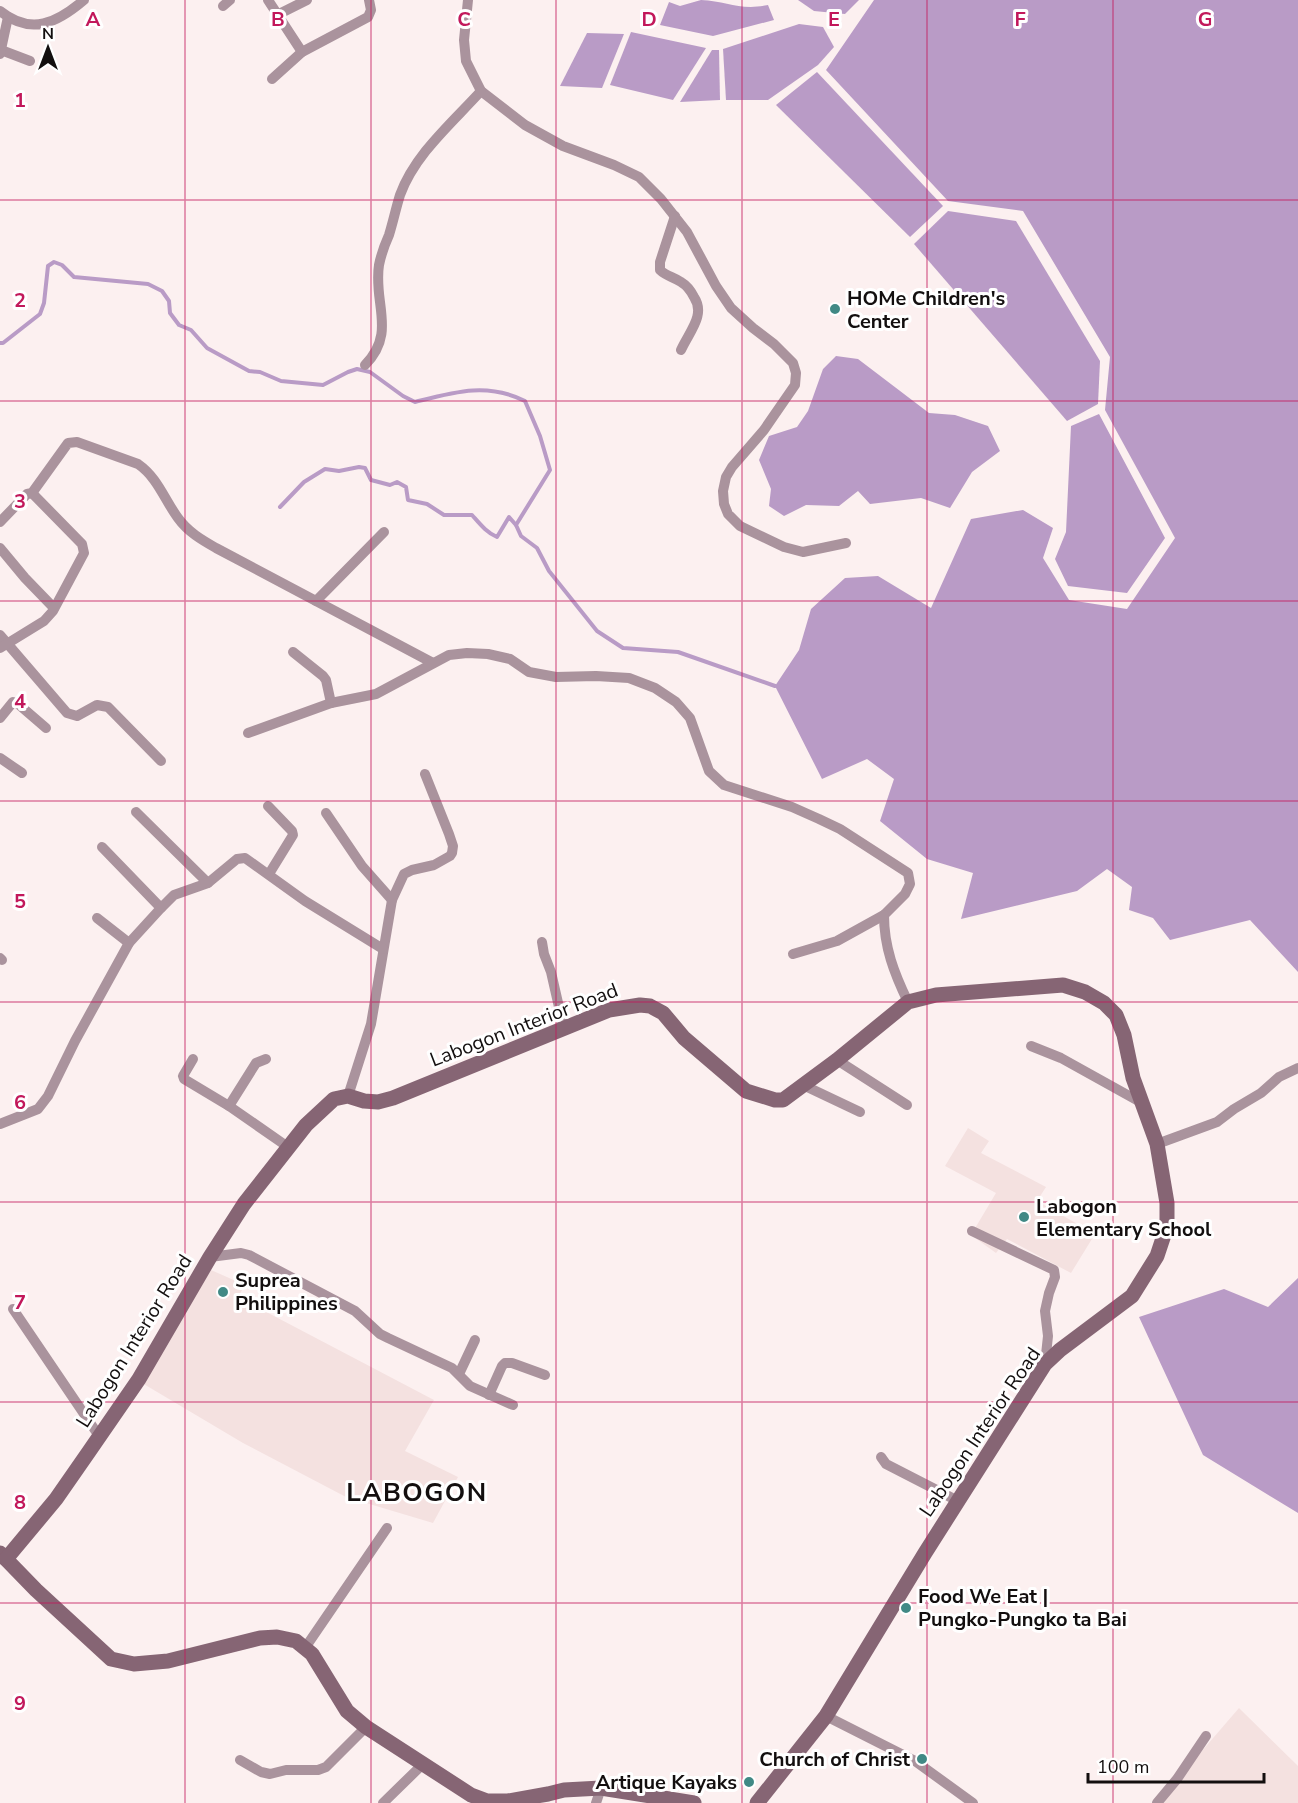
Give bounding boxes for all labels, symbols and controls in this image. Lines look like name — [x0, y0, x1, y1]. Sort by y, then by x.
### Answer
text: A — [86, 6, 101, 33]
text: B — [271, 6, 285, 33]
text: C — [457, 6, 471, 33]
text: D — [641, 6, 657, 33]
text: E — [828, 6, 840, 33]
text: F — [1014, 6, 1026, 33]
text: G — [1198, 6, 1212, 33]
north arrow — [18, 18, 78, 78]
text: N — [42, 23, 54, 45]
text: 1 — [14, 87, 26, 114]
place label: HOMe Children's Center — [847, 285, 1005, 335]
text: 2 — [14, 287, 26, 314]
marker: HOMe Children's Center — [828, 302, 842, 316]
text: 3 — [14, 488, 26, 515]
text: 4 — [14, 688, 26, 715]
text: 5 — [14, 888, 26, 915]
street label: Labogon Interior Road — [426, 977, 622, 1073]
text: 6 — [14, 1089, 26, 1116]
place label: Labogon Elementary School — [1036, 1193, 1212, 1243]
marker: Labogon Elementary School — [1017, 1210, 1031, 1224]
street label: Labogon Interior Road — [70, 1249, 198, 1433]
place label: Suprea Philippines — [235, 1267, 338, 1317]
marker: Suprea Philippines — [216, 1285, 230, 1299]
text: 7 — [14, 1289, 26, 1316]
street label: Labogon Interior Road — [913, 1342, 1047, 1522]
district label: LABOGON — [346, 1475, 488, 1510]
text: 8 — [14, 1489, 26, 1516]
place label: Food We Eat | Pungko-Pungko ta Bai — [918, 1583, 1127, 1633]
marker: Food We Eat | Pungko-Pungko ta Bai — [899, 1601, 913, 1615]
text: 9 — [14, 1690, 26, 1717]
place label: Church of Christ — [759, 1746, 910, 1773]
scale bar — [1088, 1746, 1264, 1784]
marker: Church of Christ — [915, 1752, 929, 1766]
text: 100 m — [1097, 1755, 1149, 1779]
place label: Artique Kayaks — [595, 1769, 737, 1796]
marker: Artique Kayaks — [742, 1775, 756, 1789]

